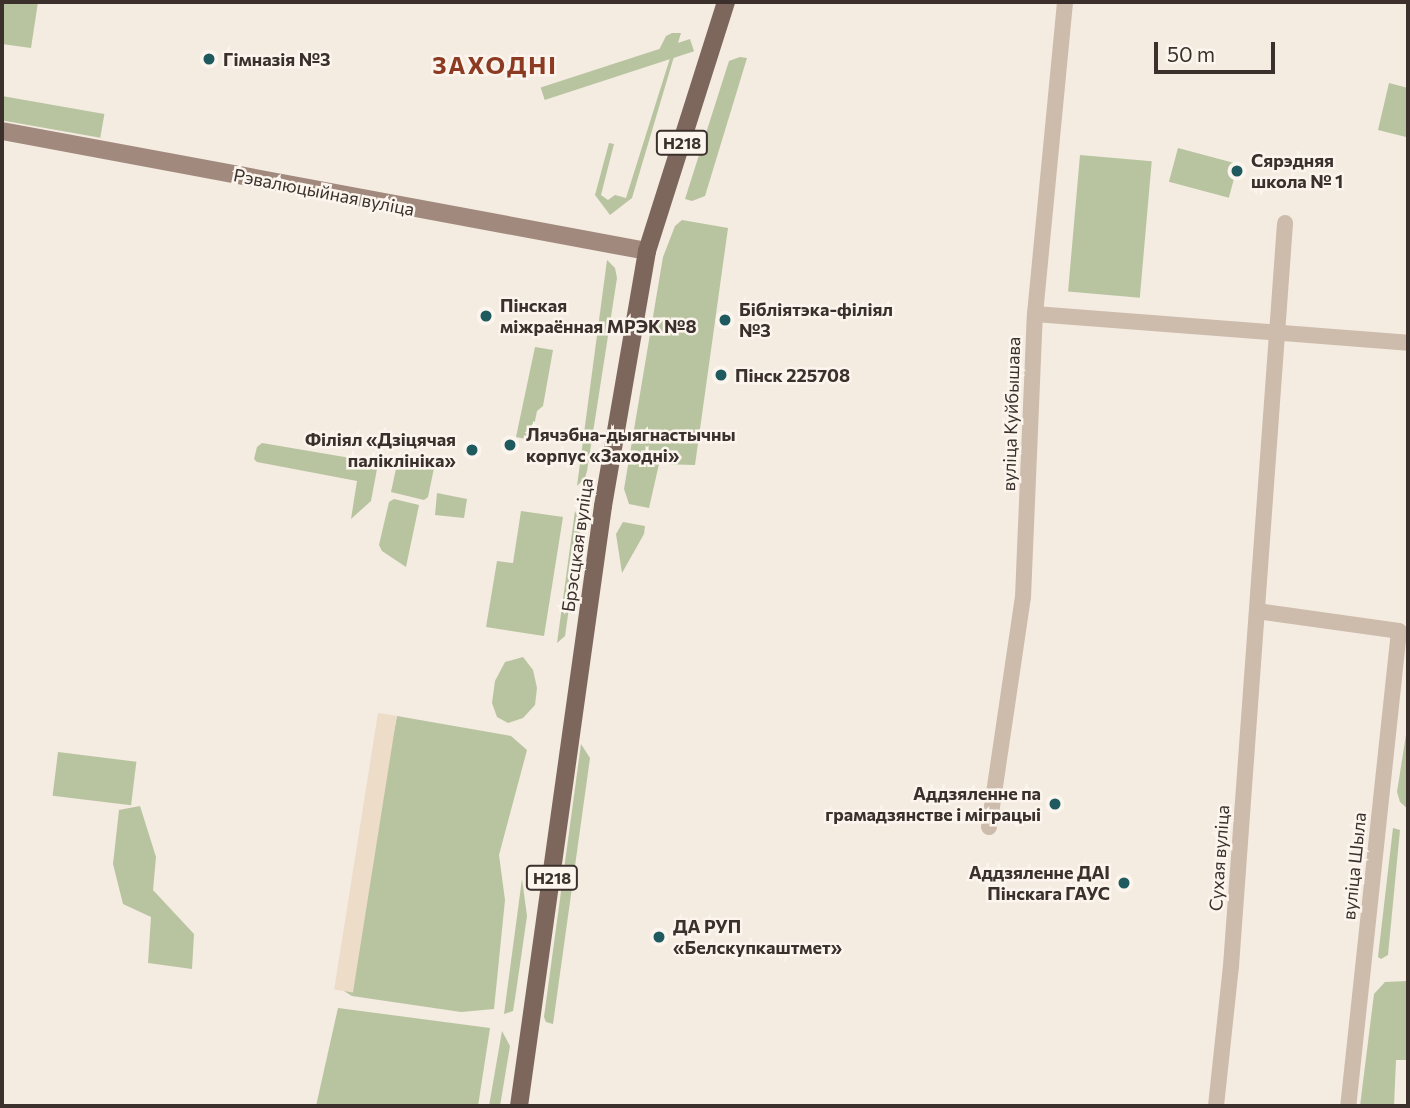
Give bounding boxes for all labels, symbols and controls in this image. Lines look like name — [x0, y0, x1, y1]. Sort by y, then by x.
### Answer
scale bar — [1158, 28, 1279, 72]
text: 50 m — [1167, 41, 1215, 66]
place label: Гімназія №3 — [223, 48, 330, 70]
marker: Гімназія №3 — [201, 51, 217, 67]
district label: ЗАХОДНІ — [433, 51, 557, 79]
road number: Н218 — [656, 130, 708, 155]
place label: Сярэдняя школа № 1 — [1251, 150, 1343, 192]
marker: Сярэдняя школа № 1 — [1229, 163, 1245, 179]
street label: Рэвалюцыйная вуліца — [232, 164, 416, 220]
place label: Пінская міжраённая МРЭК №8 — [500, 295, 697, 338]
place label: Бібліятэка-філіял №3 — [739, 299, 893, 342]
marker: Пінская міжраённая МРЭК №8 — [478, 308, 494, 324]
marker: Бібліятэка-філіял №3 — [717, 312, 733, 328]
street label: вуліца Куйбышава — [998, 336, 1024, 492]
place label: Пінск 225708 — [735, 364, 850, 386]
marker: Пінск 225708 — [713, 367, 729, 383]
place label: Лячэбна-дыягнастычны корпус «Заходні» — [526, 424, 736, 466]
place label: Філіял «Дзіцячая паліклініка» — [305, 429, 456, 472]
marker: Лячэбна-дыягнастычны корпус «Заходні» — [500, 435, 520, 455]
marker: Філіял «Дзіцячая паліклініка» — [462, 440, 482, 460]
street label: Брэсцкая вуліца — [557, 477, 597, 613]
place label: Аддзяленне па грамадзянстве і міграцыі — [825, 783, 1041, 826]
marker: Аддзяленне па грамадзянстве і міграцыі — [1047, 796, 1063, 812]
street label: Сухая вуліца — [1205, 804, 1233, 912]
street label: вуліца Шыла — [1338, 811, 1370, 921]
place label: Аддзяленне ДАІ Пінскага ГАУС — [969, 862, 1110, 904]
road number: Н218 — [526, 866, 578, 890]
marker: Аддзяленне ДАІ Пінскага ГАУС — [1116, 875, 1132, 891]
place label: ДА РУП «Белскупкаштмет» — [673, 916, 842, 958]
marker: ДА РУП «Белскупкаштмет» — [651, 929, 667, 945]

